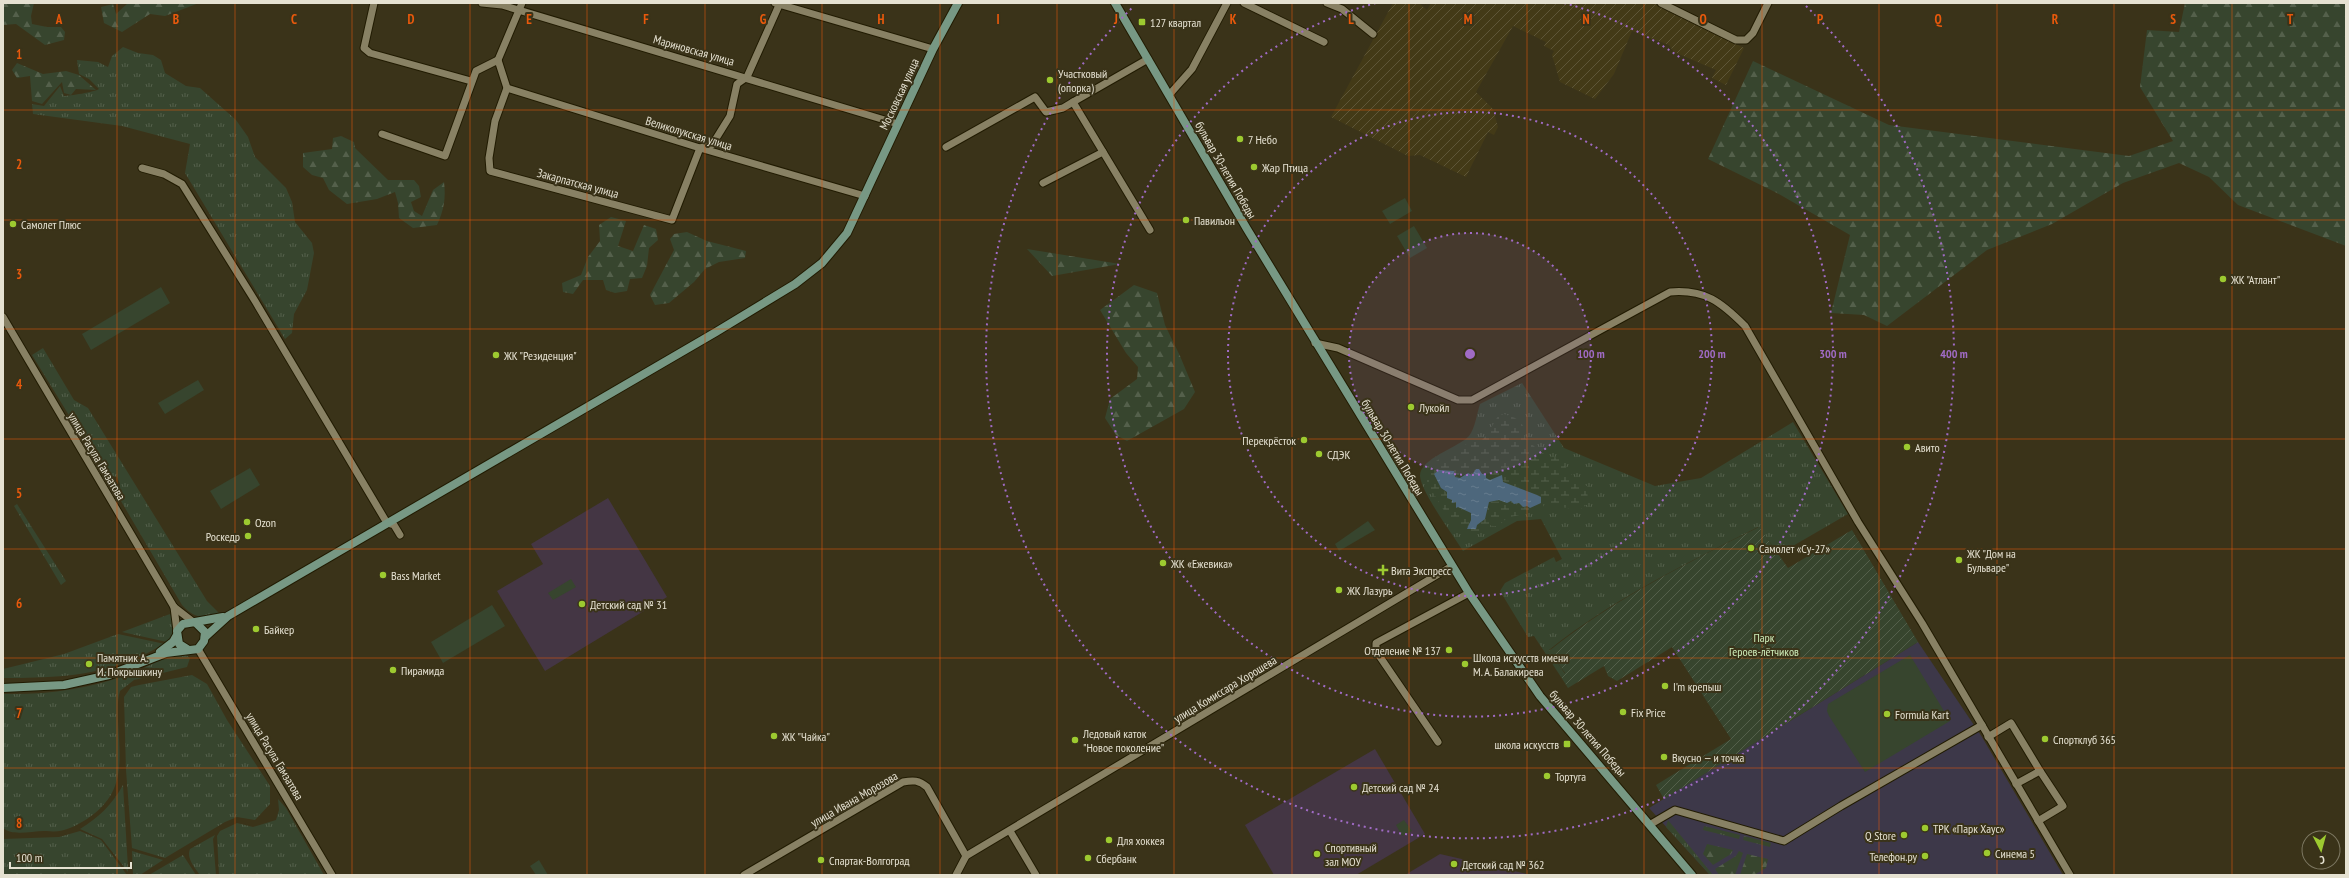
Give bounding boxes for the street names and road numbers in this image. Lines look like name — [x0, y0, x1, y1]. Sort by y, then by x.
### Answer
street label: Мариновская улица — [652, 31, 736, 69]
street label: Московская улица — [876, 56, 922, 132]
street label: Великолукская улица — [644, 113, 734, 153]
street label: бульвар 30-летия Победы — [1192, 119, 1260, 221]
street label: Закарпатская улица — [536, 165, 621, 201]
street label: бульвар 30-летия Победы — [1358, 396, 1428, 498]
street label: улица Расула Гамзатова — [65, 409, 129, 503]
street label: улица Комиссара Хорошева — [1171, 652, 1279, 726]
street label: бульвар 30-летия Победы — [1546, 687, 1630, 779]
street label: улица Расула Гамзатова — [243, 709, 307, 803]
street label: улица Ивана Морозова — [808, 768, 900, 830]

